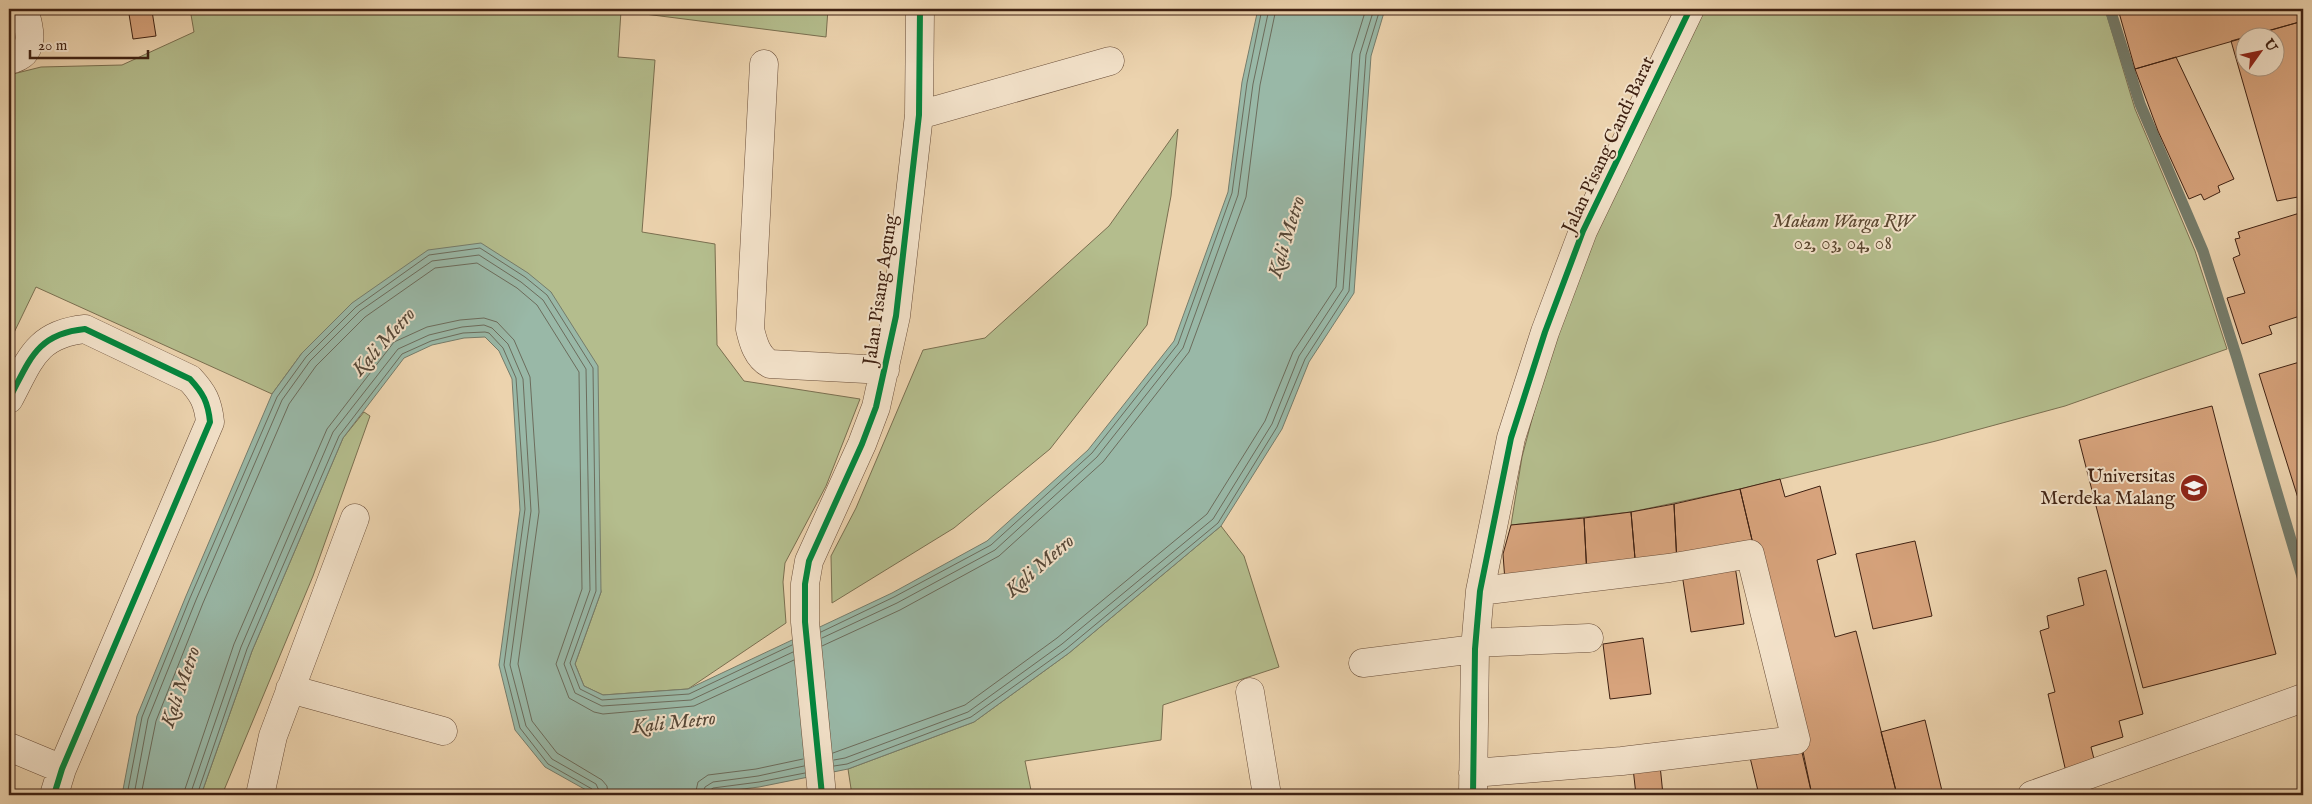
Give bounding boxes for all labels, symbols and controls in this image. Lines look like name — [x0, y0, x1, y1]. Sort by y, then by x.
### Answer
scale bar — [30, 28, 148, 60]
north arrow — [2234, 28, 2284, 78]
text: U — [2259, 35, 2281, 56]
text: 20 m — [38, 36, 68, 55]
street label: Jalan Pisang Candi Barat — [1557, 52, 1661, 239]
water label: Kali Metro — [1262, 193, 1311, 282]
park label: Makam Warga RW 02, 03, 04, 08 — [1772, 210, 1917, 256]
street label: Jalan Pisang Agung — [858, 212, 904, 369]
water label: Kali Metro — [346, 302, 421, 382]
place label: Universitas Merdeka Malang — [2040, 465, 2176, 511]
school or university icon: Universitas Merdeka Malang — [2179, 473, 2209, 503]
water label: Kali Metro — [999, 529, 1080, 604]
water label: Kali Metro — [155, 643, 206, 732]
water label: Kali Metro — [630, 706, 717, 740]

